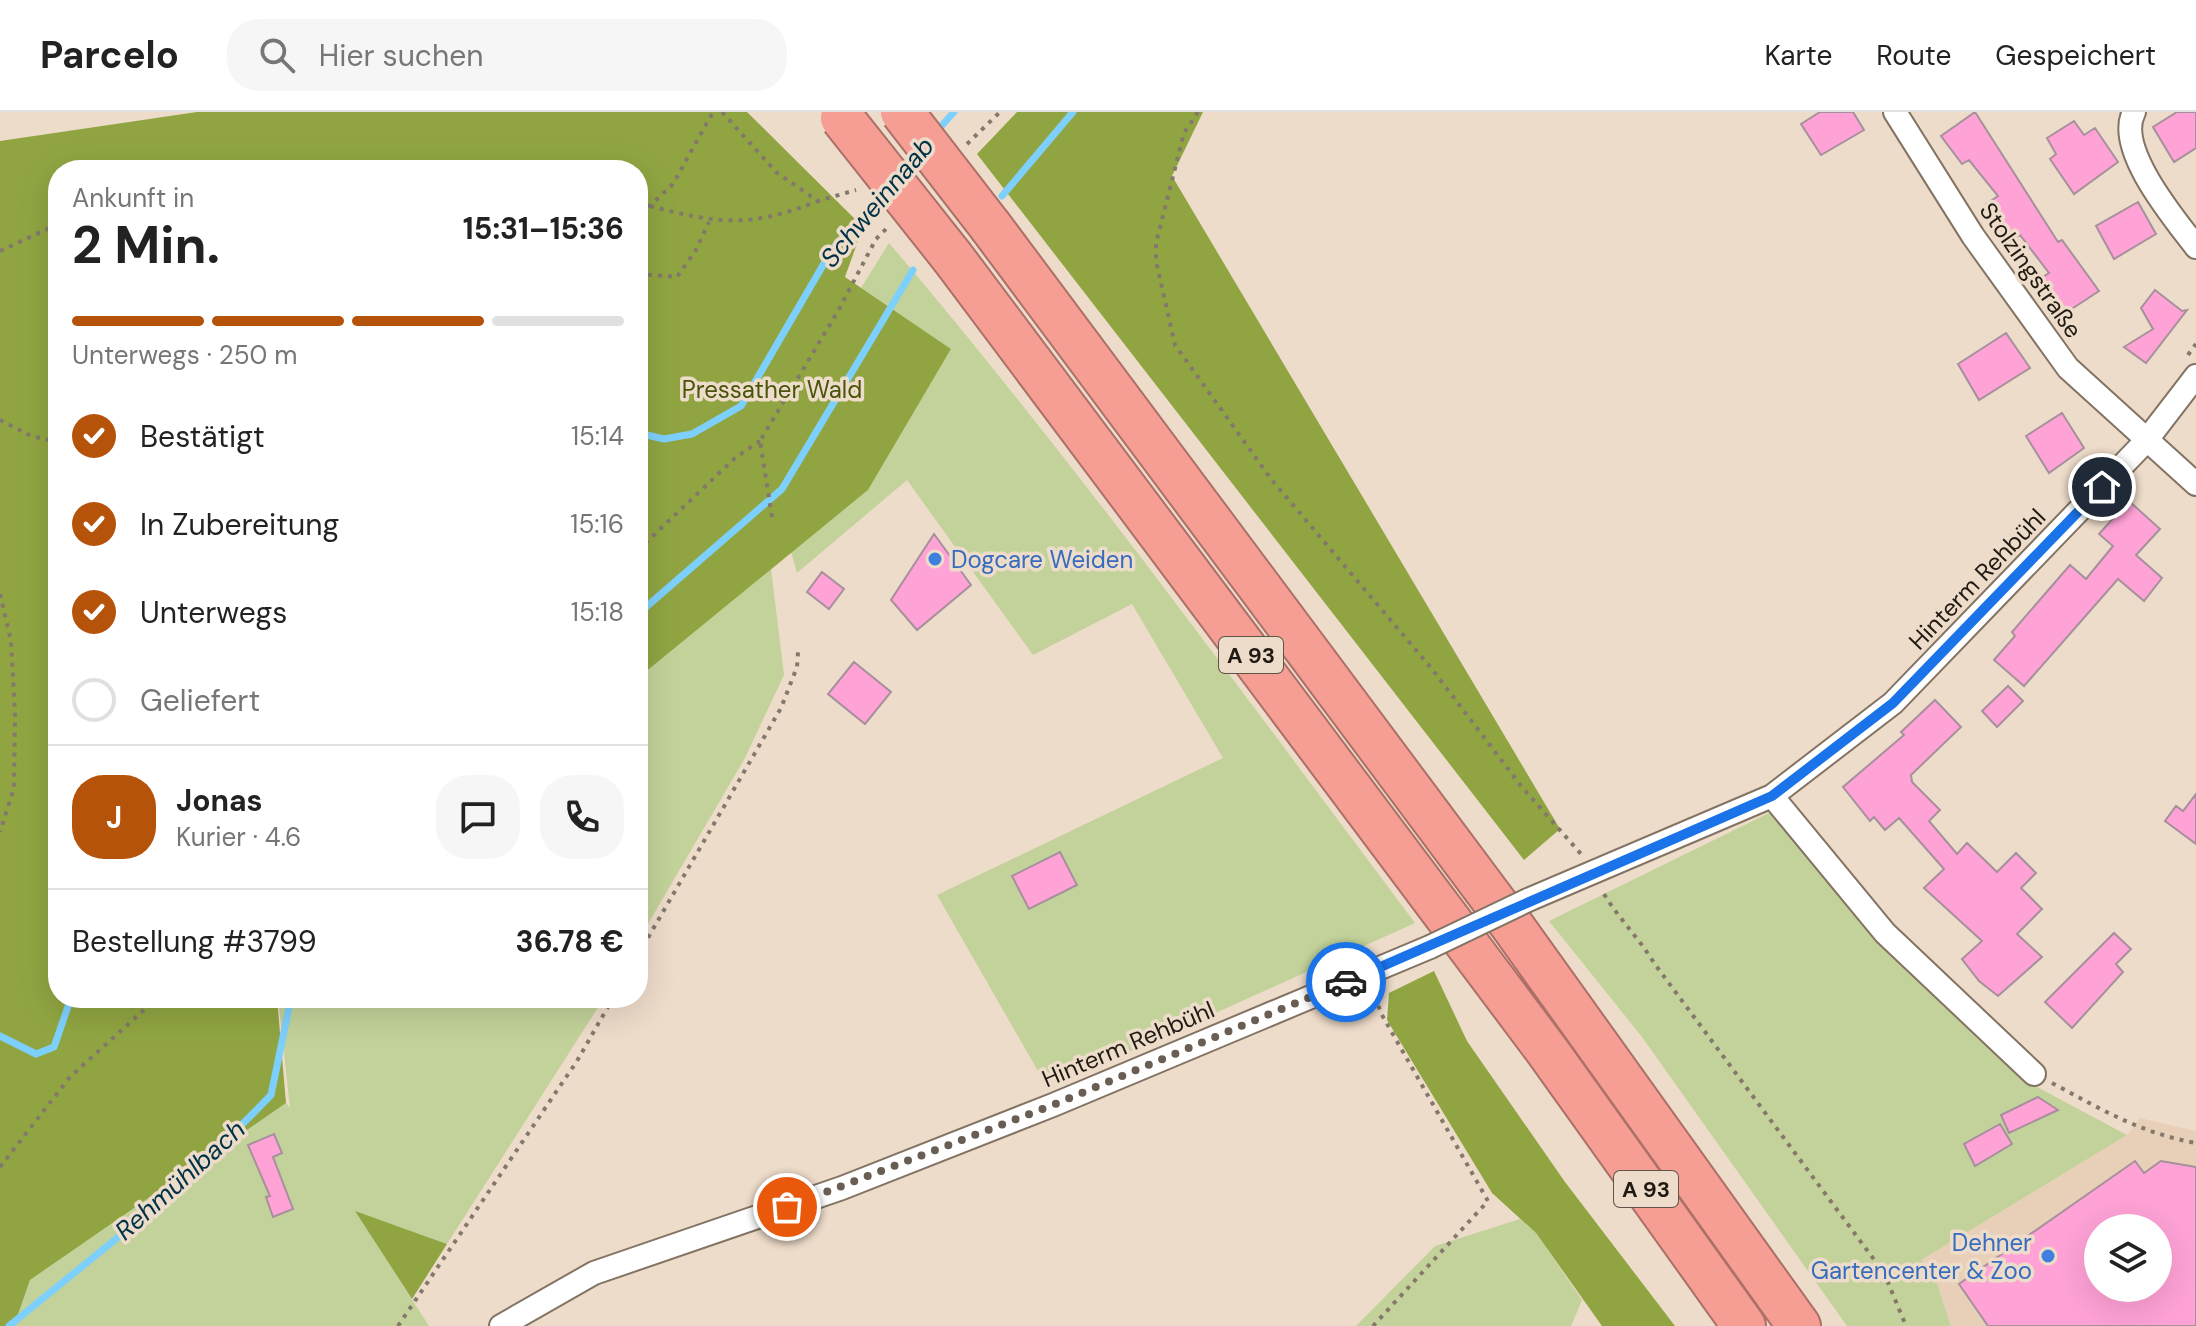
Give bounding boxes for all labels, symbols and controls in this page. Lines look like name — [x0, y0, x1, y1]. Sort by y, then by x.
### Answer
search box — [227, 19, 787, 91]
text: Parcelo — [40, 30, 179, 80]
icon: search — [255, 33, 299, 77]
text: Hier suchen — [319, 36, 484, 75]
text: Karte — [1765, 37, 1832, 74]
text: Route — [1876, 37, 1951, 74]
text: Gespeichert — [1995, 37, 2156, 74]
water label: Schweinnaab — [812, 130, 942, 274]
text: Ankunft in — [72, 181, 194, 215]
street label: Stolzingstraße — [1973, 196, 2089, 344]
text: 15:31–15:36 — [463, 209, 624, 248]
text: 2 Min. — [72, 211, 220, 279]
text: Unterwegs · 250 m — [72, 338, 297, 372]
park label: Pressather Wald — [682, 374, 862, 405]
icon: check — [72, 414, 116, 458]
text: Bestätigt — [140, 417, 265, 456]
text: 15:14 — [571, 419, 624, 453]
pin — [2068, 453, 2136, 521]
icon: home — [2080, 465, 2124, 509]
icon: check — [72, 502, 116, 546]
street label: Hinterm Rehbühl — [1902, 502, 2052, 656]
text: In Zubereitung — [140, 505, 339, 544]
text: 15:16 — [570, 507, 624, 541]
place label: Dogcare Weiden — [951, 544, 1133, 575]
marker: Dogcare Weiden — [926, 550, 944, 568]
icon: check — [72, 590, 116, 634]
text: Unterwegs — [140, 593, 287, 632]
text: 15:18 — [571, 595, 624, 629]
road number: A 93 — [1219, 637, 1283, 673]
text: Geliefert — [140, 681, 260, 720]
button: chat — [436, 775, 520, 859]
button: phone — [540, 775, 624, 859]
text: Jonas — [176, 781, 263, 820]
text: J — [106, 798, 122, 837]
text: Kurier · 4.6 — [176, 820, 301, 854]
text: Bestellung #3799 — [72, 922, 317, 961]
text: 36.78 € — [516, 922, 624, 961]
courier — [1306, 942, 1386, 1022]
icon: car — [1324, 960, 1368, 1004]
street label: Hinterm Rehbühl — [1037, 994, 1219, 1094]
water label: Rehmühlbach — [108, 1113, 252, 1247]
road number: A 93 — [1614, 1171, 1678, 1207]
pin — [753, 1173, 821, 1241]
icon: bag — [765, 1185, 809, 1229]
map controls — [2084, 1214, 2172, 1302]
button: layers — [2084, 1214, 2172, 1302]
place label: Dehner Gartencenter & Zoo — [1811, 1227, 2032, 1286]
marker: Dehner Gartencenter & Zoo — [2039, 1247, 2057, 1265]

